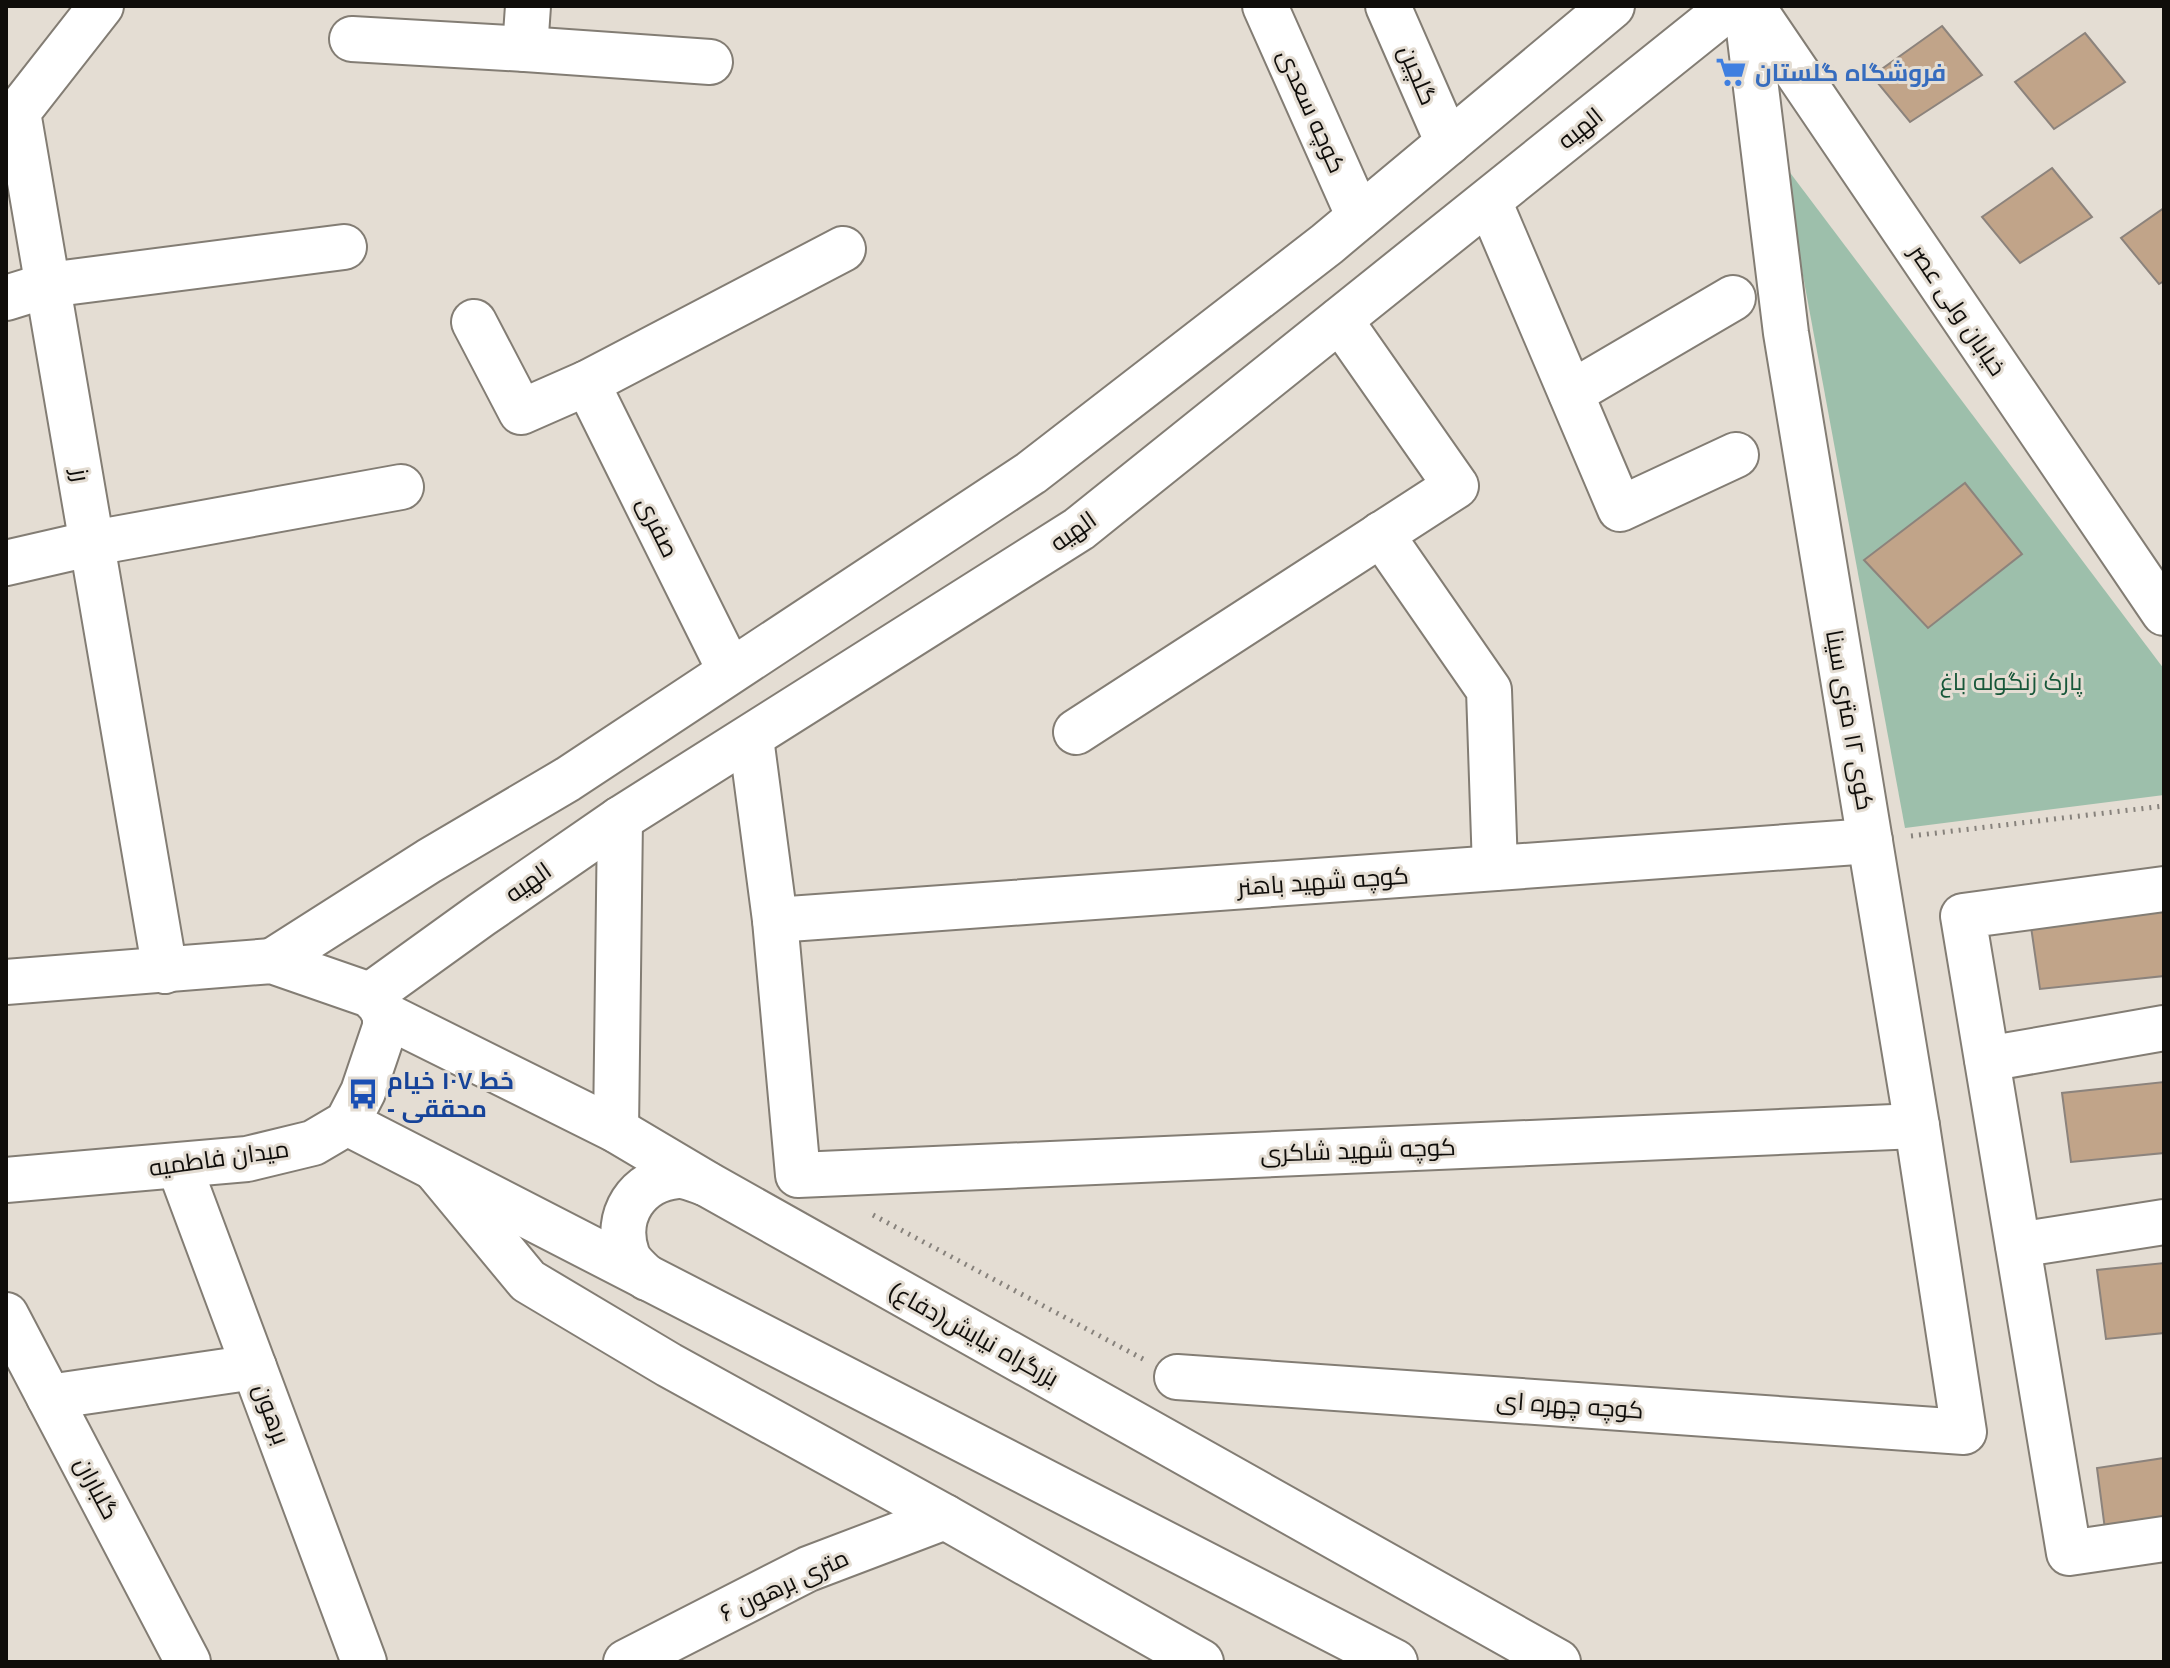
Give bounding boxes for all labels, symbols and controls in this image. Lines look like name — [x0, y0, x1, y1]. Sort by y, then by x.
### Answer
street label: گلچین — [1391, 41, 1443, 110]
street label: کوچه سعدی — [1270, 45, 1351, 178]
supermarket icon: فروشگاه گلستان — [1714, 55, 1748, 89]
place label: فروشگاه گلستان — [1755, 59, 1946, 87]
street label: الهیه — [1552, 102, 1608, 155]
street label: خیابان ولی عصر — [1902, 238, 2012, 381]
street label: رز — [66, 464, 95, 484]
street label: صفری — [631, 492, 684, 562]
street label: الهیه — [1045, 506, 1102, 557]
street label: کوی ۱۲ متری سینا — [1820, 628, 1879, 812]
park label: پارک زنگوله باغ — [1940, 668, 2083, 698]
street label: الهیه — [500, 857, 557, 908]
street label: کوچه شهید باهنر — [1234, 862, 1410, 904]
place label: خط ۱۰۷ خیام - محققی — [387, 1067, 514, 1123]
bus stop icon: خط ۱۰۷ خیام - محققی — [346, 1077, 380, 1111]
street label: کوچه شهید شاکری — [1260, 1133, 1456, 1170]
street label: میدان فاطمیه — [147, 1135, 291, 1182]
street label: بزرگراه نیایش(دفاع) — [883, 1276, 1064, 1394]
street label: برهون — [248, 1380, 295, 1448]
street label: کوچه چهره ای — [1495, 1386, 1645, 1427]
street label: گلباران — [69, 1452, 125, 1524]
street label: ۶ متری برهون — [716, 1543, 853, 1627]

